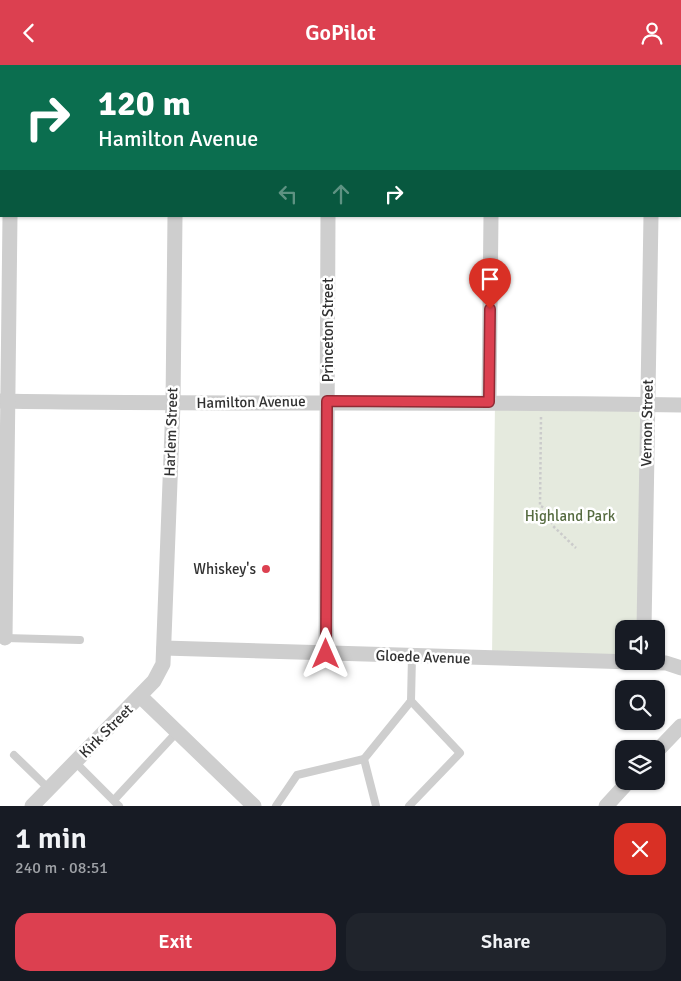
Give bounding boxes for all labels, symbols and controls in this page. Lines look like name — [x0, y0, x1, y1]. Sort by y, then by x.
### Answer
icon: back — [15, 19, 43, 47]
text: GoPilot — [305, 19, 376, 46]
icon: person — [638, 19, 666, 47]
text: 120 m — [98, 82, 191, 125]
icon: right — [15, 85, 80, 150]
text: Hamilton Avenue — [98, 125, 258, 152]
icon: left — [274, 180, 302, 208]
icon: ahead — [327, 180, 355, 208]
icon: right — [380, 180, 408, 208]
pin — [469, 258, 511, 309]
icon: arrive — [476, 265, 504, 293]
street label: Princeton Street — [319, 278, 337, 382]
street label: Vernon Street — [637, 379, 657, 467]
street label: Harlem Street — [160, 387, 182, 477]
street label: Hamilton Avenue — [196, 392, 306, 412]
park label: Highland Park — [525, 507, 616, 525]
place label: Whiskey's — [193, 560, 256, 578]
marker: Whiskey's — [260, 563, 272, 575]
map controls — [615, 620, 665, 790]
button: sound — [615, 620, 665, 670]
position arrow — [299, 627, 351, 679]
street label: Gloede Avenue — [375, 646, 471, 668]
button: search — [615, 680, 665, 730]
street label: Kirk Street — [75, 700, 137, 762]
button: layers — [615, 740, 665, 790]
text: 1 min — [15, 820, 87, 857]
button: close — [614, 823, 666, 875]
text: 240 m · 08:51 — [15, 858, 108, 878]
button: Exit — [15, 913, 336, 971]
button: Share — [346, 913, 666, 971]

